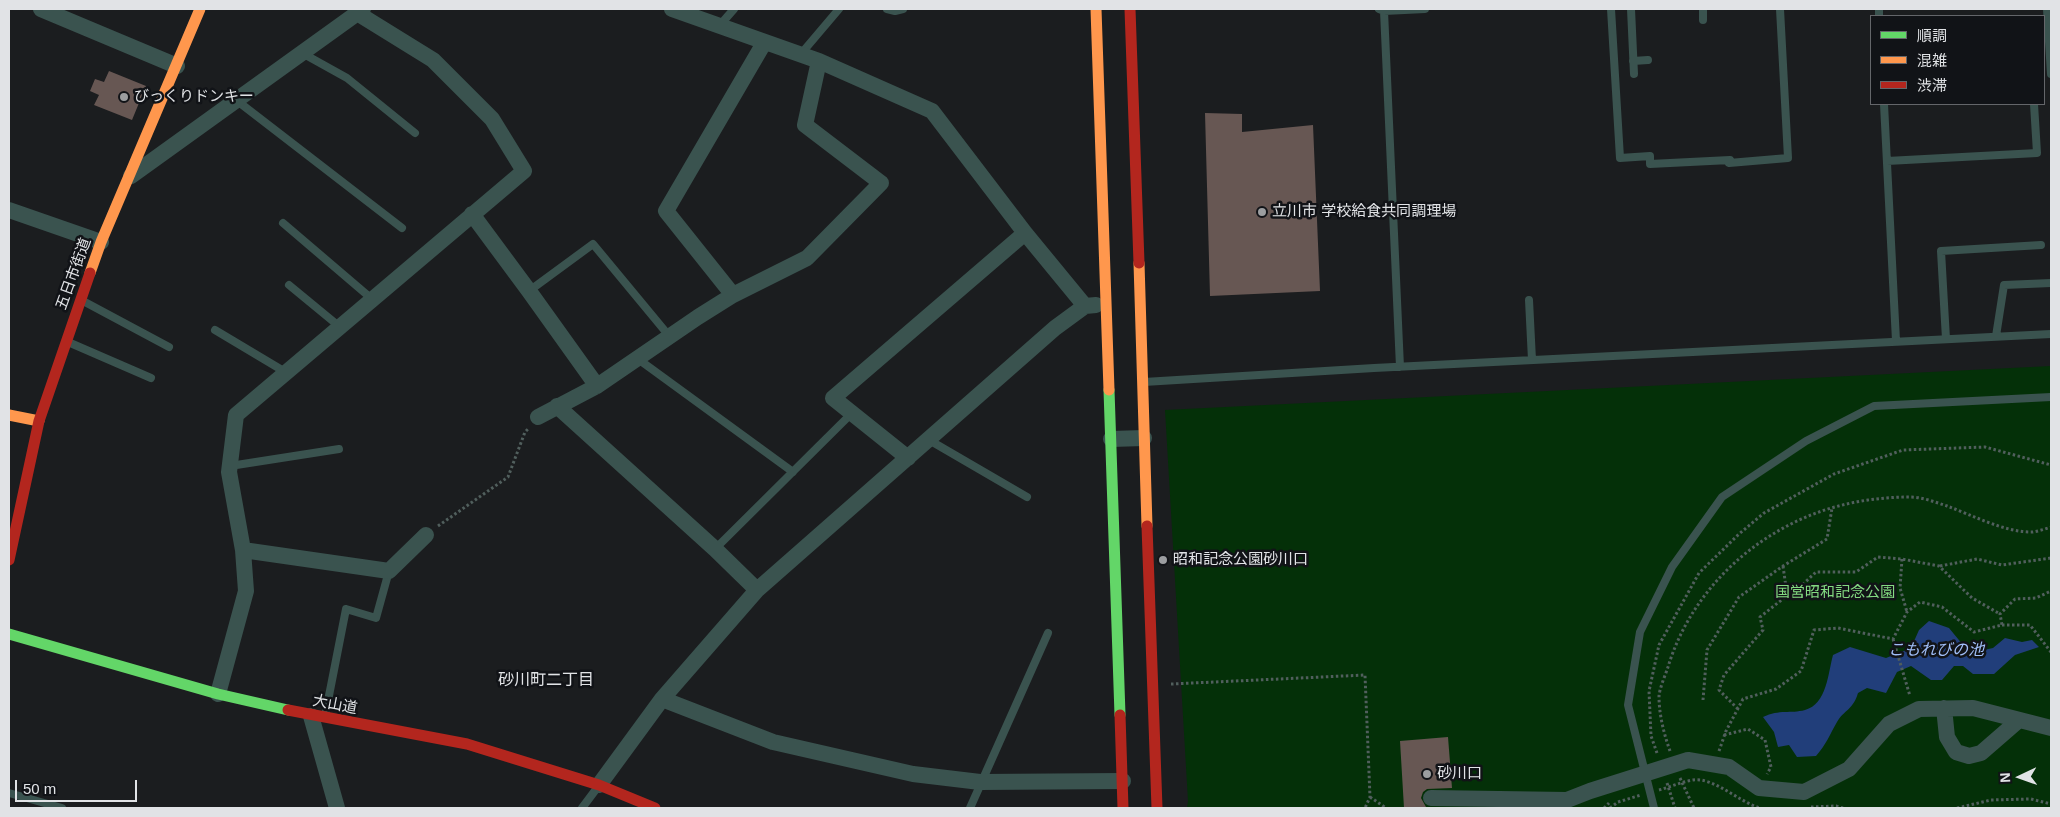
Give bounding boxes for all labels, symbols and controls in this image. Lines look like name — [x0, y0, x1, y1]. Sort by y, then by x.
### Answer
legend — [1870, 15, 2045, 105]
text: 順調 — [1917, 27, 1947, 44]
text: 混雑 — [1917, 52, 1947, 69]
text: 渋滞 — [1917, 77, 1947, 94]
place label: びっくりドンキー — [134, 88, 254, 106]
marker: びっくりドンキー — [118, 91, 130, 103]
place label: 立川市 学校給食共同調理場 — [1272, 203, 1456, 221]
marker: 立川市 学校給食共同調理場 — [1256, 206, 1268, 218]
street label: 五日市街道 — [53, 236, 95, 312]
place label: 昭和記念公園砂川口 — [1173, 551, 1308, 569]
marker: 昭和記念公園砂川口 — [1157, 554, 1169, 566]
park label: 国営昭和記念公園 — [1775, 584, 1895, 602]
water label: こもれびの池 — [1888, 641, 1984, 661]
district label: 砂川町二丁目 — [498, 671, 594, 691]
street label: 大山道 — [311, 692, 359, 718]
north arrow — [1995, 752, 2045, 802]
place label: 砂川口 — [1437, 765, 1482, 783]
marker: 砂川口 — [1421, 768, 1433, 780]
scale bar — [18, 770, 140, 802]
text: N — [1997, 772, 2013, 783]
text: 50 m — [23, 780, 56, 797]

